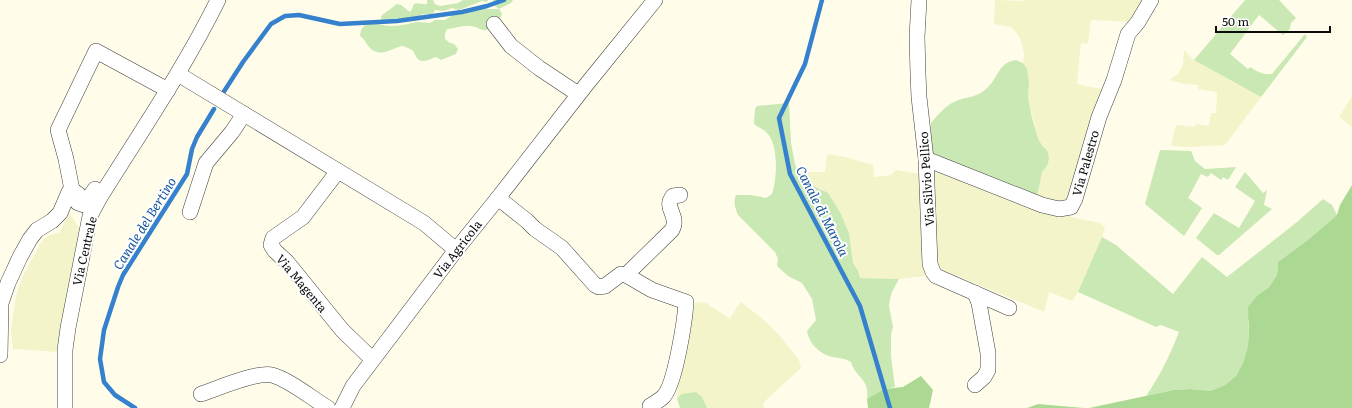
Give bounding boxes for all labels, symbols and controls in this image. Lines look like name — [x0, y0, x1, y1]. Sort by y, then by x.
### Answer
scale bar — [1216, 8, 1330, 34]
text: 50 m — [1222, 12, 1249, 30]
street label: Via Palestro — [1067, 128, 1103, 198]
street label: Via Silvio Pellico — [914, 131, 938, 227]
water label: Canale di Marola — [792, 162, 854, 260]
water label: Canale del Bertino — [108, 173, 180, 273]
street label: Via Centrale — [67, 215, 101, 287]
street label: Via Agricola — [428, 215, 486, 282]
street label: Via Magenta — [272, 250, 332, 316]

